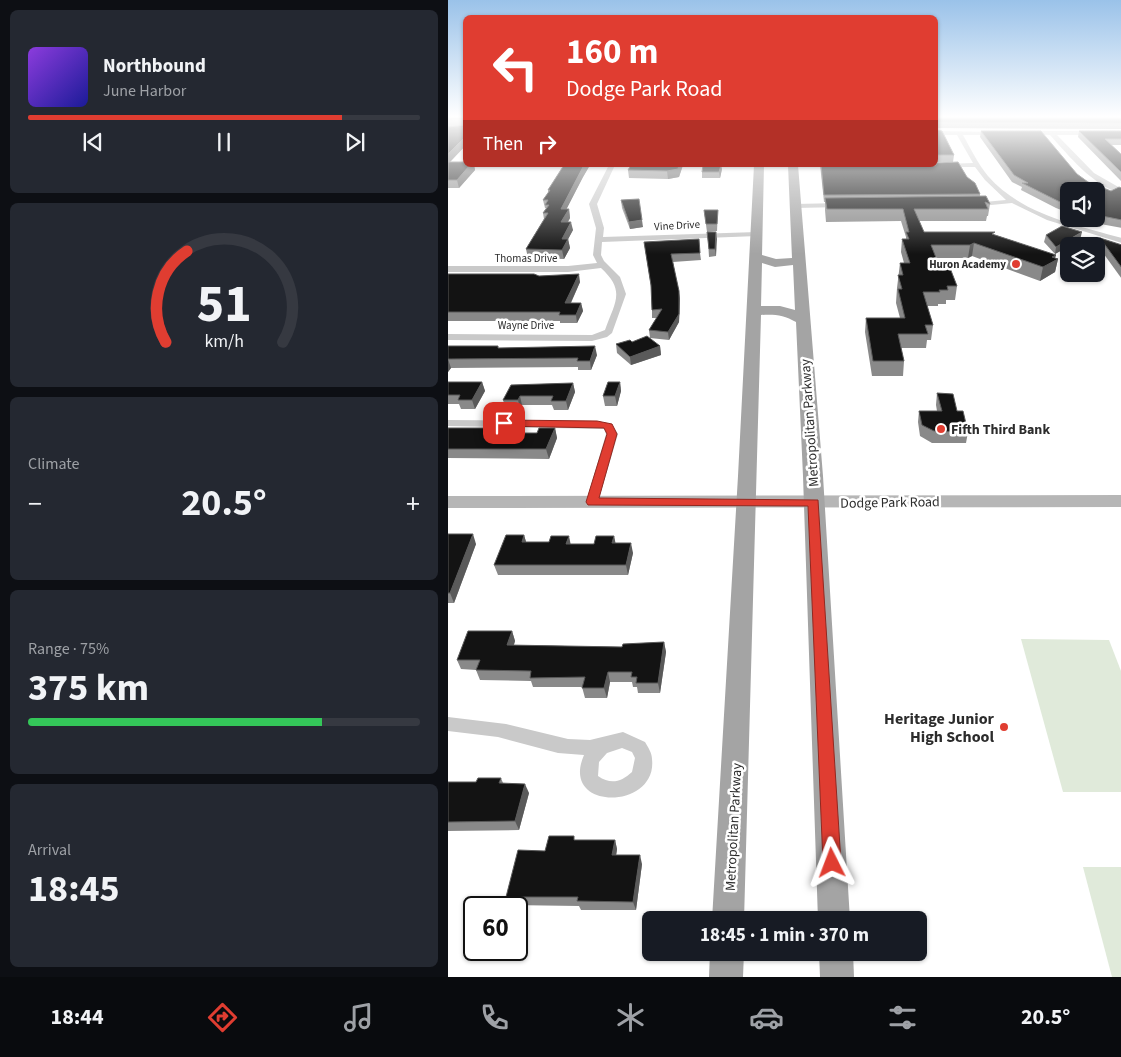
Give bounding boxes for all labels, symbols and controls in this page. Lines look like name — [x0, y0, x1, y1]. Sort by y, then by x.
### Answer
text: 160 m — [566, 27, 658, 77]
icon: left — [483, 35, 548, 100]
text: Northbound — [103, 53, 206, 80]
text: Dodge Park Road — [566, 73, 723, 105]
text: June Harbor — [103, 80, 186, 102]
icon: previous — [79, 128, 107, 156]
icon: pause — [210, 128, 238, 156]
icon: next — [341, 128, 369, 156]
icon: right — [533, 130, 561, 158]
text: Then — [483, 131, 523, 158]
map controls — [1060, 182, 1105, 282]
button: sound — [1060, 182, 1105, 227]
street label: Vine Drive — [654, 217, 701, 234]
button: layers — [1060, 237, 1105, 282]
street label: Thomas Drive — [494, 251, 558, 266]
place label: Huron Academy — [929, 257, 1006, 272]
marker: Huron Academy — [1010, 258, 1022, 270]
text: 51 — [197, 268, 251, 342]
street label: Wayne Drive — [498, 318, 555, 333]
text: km/h — [204, 329, 244, 354]
street label: Metropolitan Parkway — [796, 358, 824, 487]
pin — [483, 402, 525, 444]
icon: arrive — [490, 409, 518, 437]
place label: Fifth Third Bank — [951, 420, 1050, 440]
marker: Fifth Third Bank — [935, 423, 947, 435]
text: Climate — [28, 453, 79, 475]
text: 20.5° — [181, 476, 267, 530]
text: − — [28, 484, 42, 524]
text: + — [406, 484, 420, 524]
street label: Dodge Park Road — [840, 492, 940, 514]
text: Range · 75% — [28, 638, 109, 660]
text: 375 km — [28, 661, 149, 715]
place label: Heritage Junior High School — [884, 708, 995, 748]
marker: Heritage Junior High School — [998, 721, 1010, 733]
street label: Metropolitan Parkway — [721, 762, 747, 892]
position arrow — [805, 836, 857, 888]
text: Arrival — [28, 839, 71, 861]
text: 18:45 — [28, 862, 120, 916]
speed limit sign: 60 — [463, 896, 528, 961]
text: 18:45 · 1 min · 370 m — [700, 922, 869, 949]
icon: directions — [205, 1000, 240, 1035]
icon: music — [341, 1000, 376, 1035]
icon: phone — [477, 1000, 512, 1035]
icon: climate — [613, 1000, 648, 1035]
icon: car — [749, 1000, 784, 1035]
icon: filters — [885, 1000, 920, 1035]
text: 18:44 — [51, 1001, 104, 1033]
text: 20.5° — [1021, 1001, 1070, 1033]

